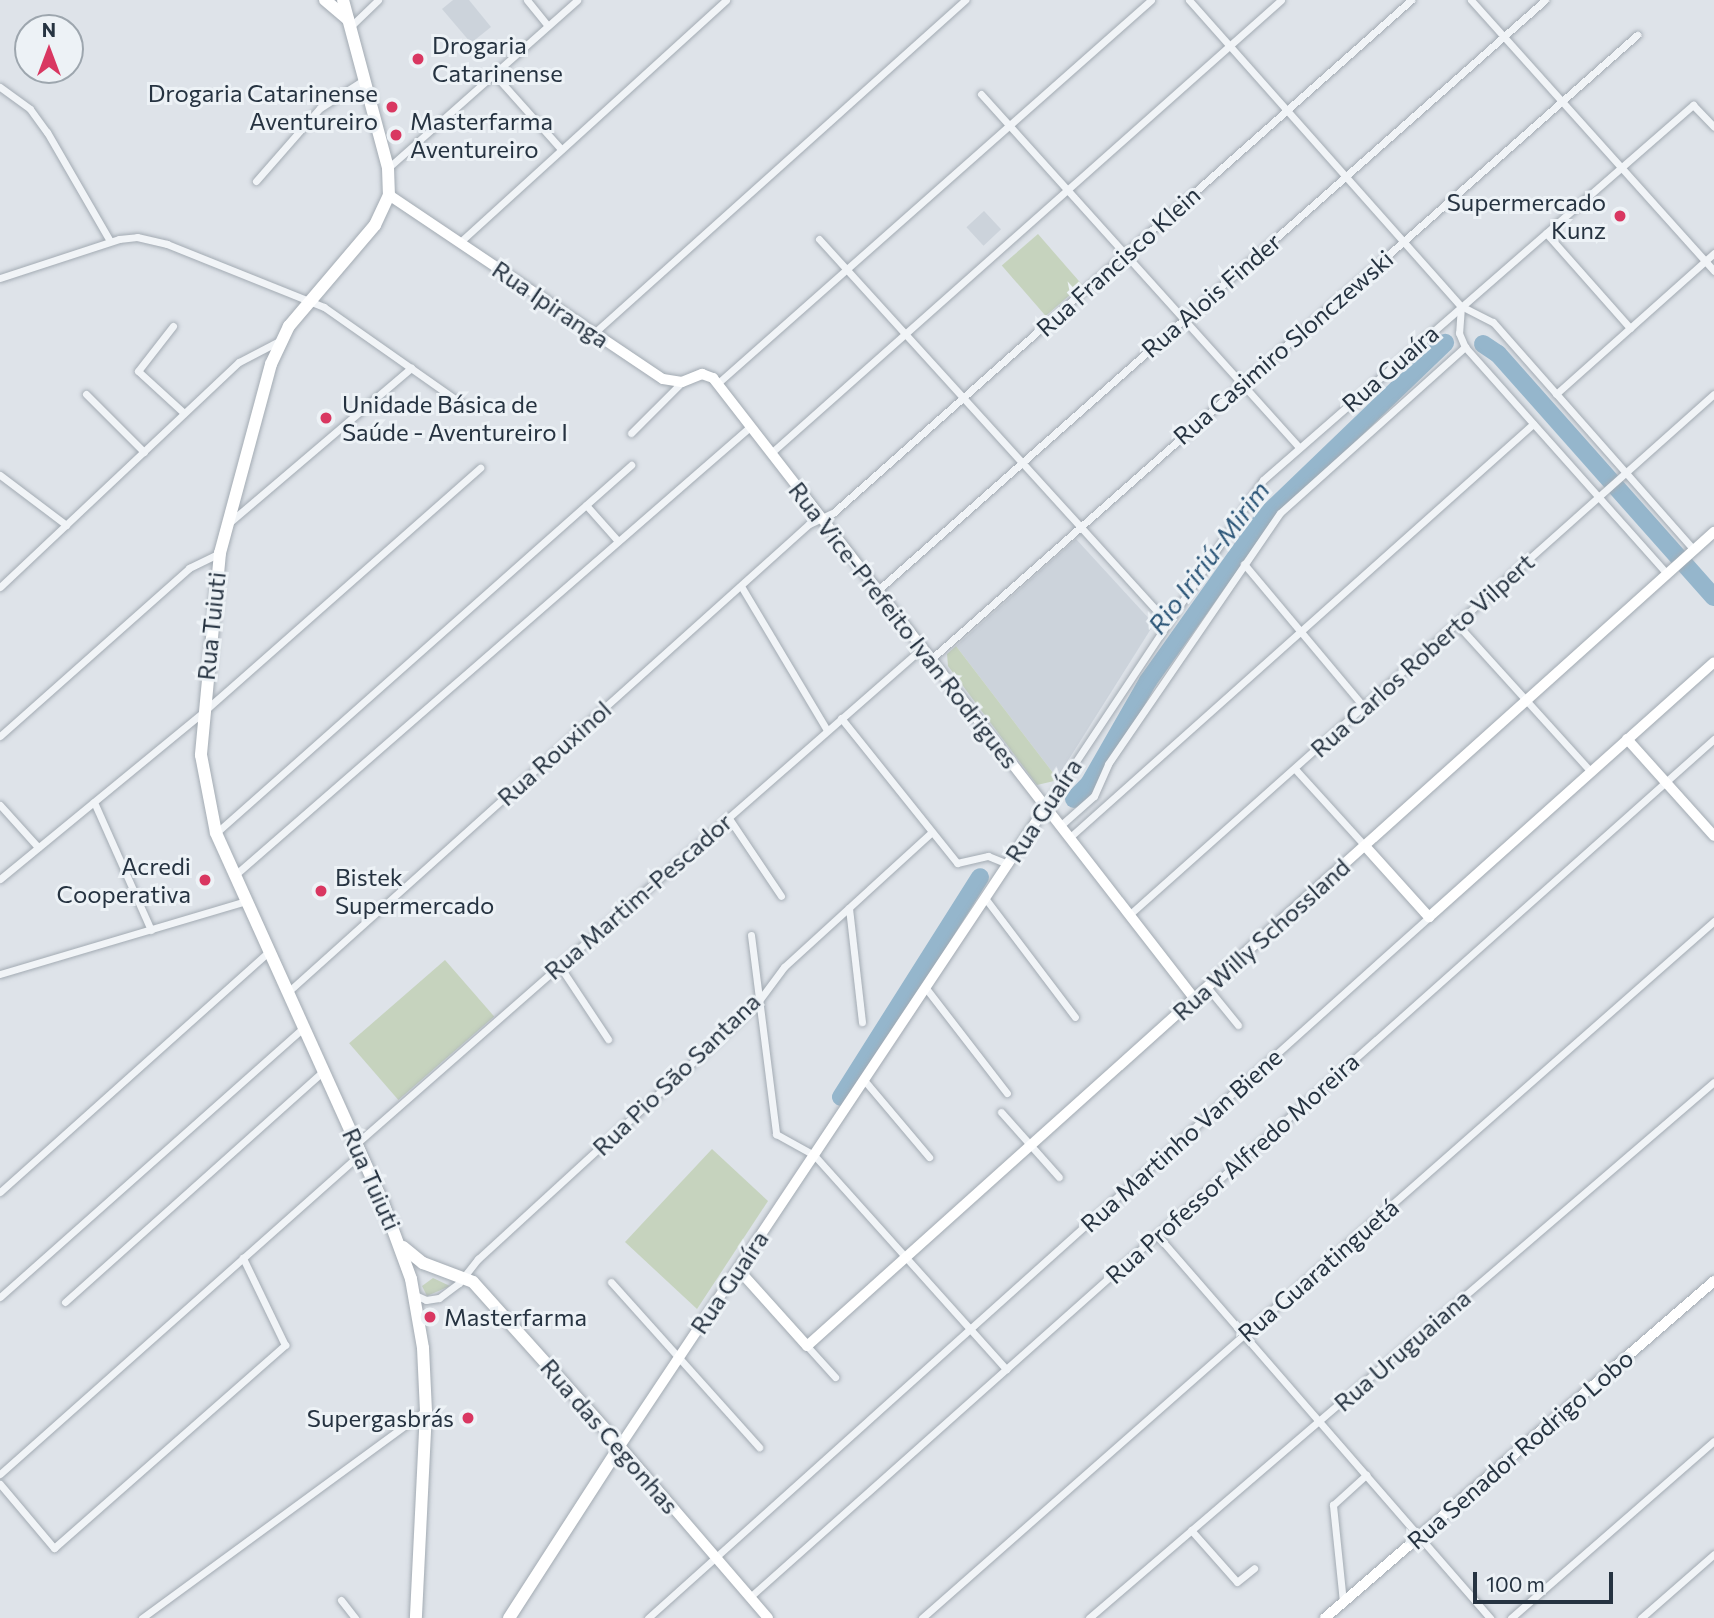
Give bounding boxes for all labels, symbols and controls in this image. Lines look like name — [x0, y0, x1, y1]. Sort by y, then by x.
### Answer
north arrow — [14, 14, 84, 84]
text: N — [42, 18, 56, 41]
place label: Drogaria Catarinense — [432, 31, 563, 87]
marker: Drogaria Catarinense — [410, 51, 426, 67]
place label: Drogaria Catarinense Aventureiro — [148, 79, 378, 135]
marker: Drogaria Catarinense Aventureiro — [384, 99, 400, 115]
place label: Masterfarma Aventureiro — [410, 107, 553, 163]
marker: Masterfarma Aventureiro — [388, 127, 404, 143]
street label: Rua Francisco Klein — [1030, 180, 1206, 342]
place label: Supermercado Kunz — [1447, 188, 1606, 244]
marker: Supermercado Kunz — [1612, 208, 1628, 224]
street label: Rua Alois Finder — [1136, 227, 1286, 363]
street label: Rua Casimiro Slonczewski — [1167, 244, 1399, 450]
street label: Rua Ipiranga — [487, 254, 615, 354]
street label: Rua Guaíra — [1336, 318, 1444, 418]
place label: Unidade Básica de Saúde - Aventureiro I — [342, 390, 568, 446]
marker: Unidade Básica de Saúde - Aventureiro I — [316, 408, 336, 428]
water label: Rio Iririú-Mirim — [1141, 475, 1275, 639]
street label: Rua Vice-Prefeito Ivan Rodrigues — [783, 476, 1025, 774]
street label: Rua Carlos Roberto Vilpert — [1304, 547, 1540, 763]
street label: Rua Tuiuti — [191, 570, 231, 682]
street label: Rua Rouxinol — [491, 695, 617, 811]
street label: Rua Guaíra — [999, 753, 1087, 867]
street label: Rua Martim-Pescador — [538, 807, 738, 985]
place label: Acredi Cooperativa — [56, 852, 191, 908]
street label: Rua Willy Schossland — [1167, 852, 1355, 1026]
place label: Bistek Supermercado — [335, 863, 494, 919]
marker: Acredi Cooperativa — [197, 872, 213, 888]
marker: Bistek Supermercado — [313, 883, 329, 899]
street label: Rua Pio São Santana — [586, 987, 766, 1161]
street label: Rua Martinho Van Biene — [1075, 1042, 1287, 1238]
street label: Rua Professor Alfredo Moreira — [1099, 1047, 1365, 1289]
street label: Rua Tuiuti — [337, 1123, 407, 1235]
street label: Rua Guaratinguetá — [1232, 1193, 1404, 1347]
street label: Rua Guaíra — [684, 1225, 774, 1339]
street label: Rua Uruguaiana — [1328, 1283, 1476, 1417]
place label: Masterfarma — [444, 1303, 587, 1331]
marker: Masterfarma — [422, 1309, 438, 1325]
street label: Rua Senador Rodrigo Lobo — [1401, 1343, 1639, 1555]
street label: Rua das Cegonhas — [535, 1353, 685, 1519]
place label: Supergasbrás — [307, 1404, 454, 1432]
marker: Supergasbrás — [460, 1410, 476, 1426]
scale bar — [1476, 1558, 1616, 1602]
text: 100 m — [1486, 1571, 1545, 1596]

